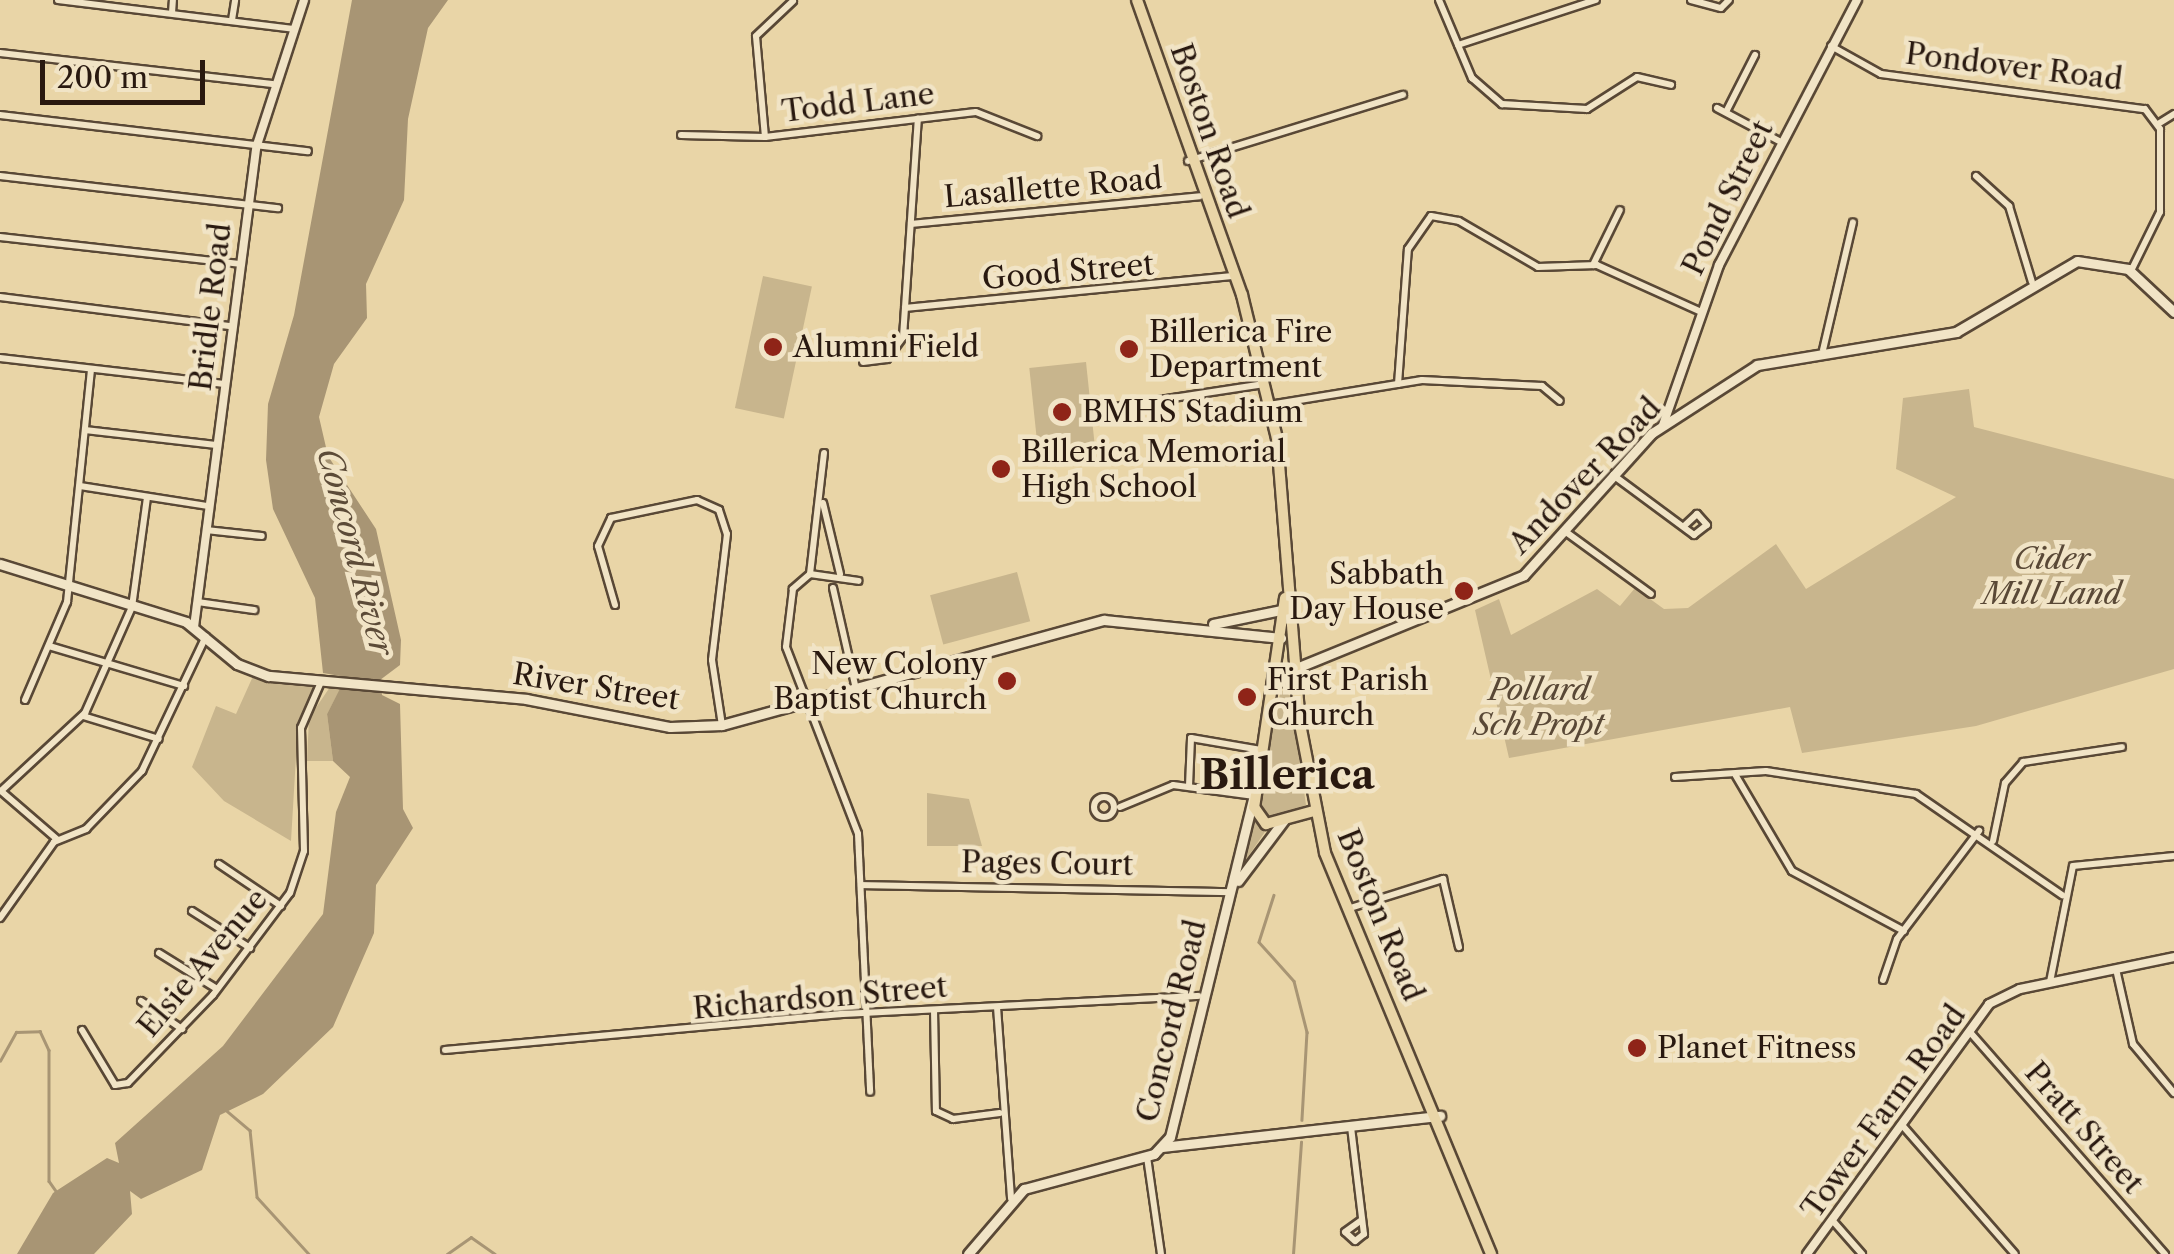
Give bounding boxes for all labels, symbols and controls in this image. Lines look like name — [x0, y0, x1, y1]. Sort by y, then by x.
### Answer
street label: Pondover Road — [1903, 36, 2125, 98]
street label: Boston Road — [1162, 39, 1256, 223]
scale bar — [45, 40, 210, 102]
text: 200 m — [57, 59, 148, 96]
street label: Todd Lane — [780, 76, 936, 130]
street label: Pond Street — [1675, 115, 1781, 281]
street label: Lasallette Road — [942, 161, 1164, 215]
street label: Bridle Road — [183, 221, 239, 393]
street label: Good Street — [981, 247, 1155, 297]
place label: Billerica Fire Department — [1149, 314, 1333, 384]
place label: Alumni Field — [793, 329, 979, 365]
marker: Alumni Field — [762, 336, 784, 358]
marker: Billerica Fire Department — [1118, 338, 1140, 360]
street label: Andover Road — [1501, 390, 1669, 562]
place label: BMHS Stadium — [1082, 394, 1303, 430]
marker: BMHS Stadium — [1051, 401, 1073, 423]
place label: Billerica Memorial High School — [1021, 434, 1286, 504]
water label: Concord River — [309, 444, 401, 660]
marker: Billerica Memorial High School — [990, 458, 1012, 480]
park label: Cider Mill Land — [1983, 541, 2121, 612]
place label: Sabbath Day House — [1288, 556, 1444, 626]
marker: Sabbath Day House — [1453, 580, 1475, 602]
place label: New Colony Baptist Church — [773, 646, 987, 716]
street label: River Street — [510, 656, 682, 718]
place label: First Parish Church — [1267, 662, 1428, 732]
marker: New Colony Baptist Church — [996, 670, 1018, 692]
park label: Pollard Sch Propt — [1474, 672, 1604, 742]
marker: First Parish Church — [1236, 686, 1258, 708]
district label: Billerica — [1199, 751, 1375, 799]
street label: Boston Road — [1329, 824, 1431, 1006]
street label: Pages Court — [961, 845, 1133, 883]
street label: Elsie Avenue — [130, 881, 276, 1045]
street label: Concord Road — [1129, 916, 1215, 1126]
street label: Richardson Street — [691, 969, 949, 1027]
street label: Tower Farm Road — [1794, 998, 1974, 1226]
place label: Planet Fitness — [1657, 1030, 1857, 1066]
marker: Planet Fitness — [1626, 1037, 1648, 1059]
street label: Pratt Street — [2017, 1055, 2151, 1201]

